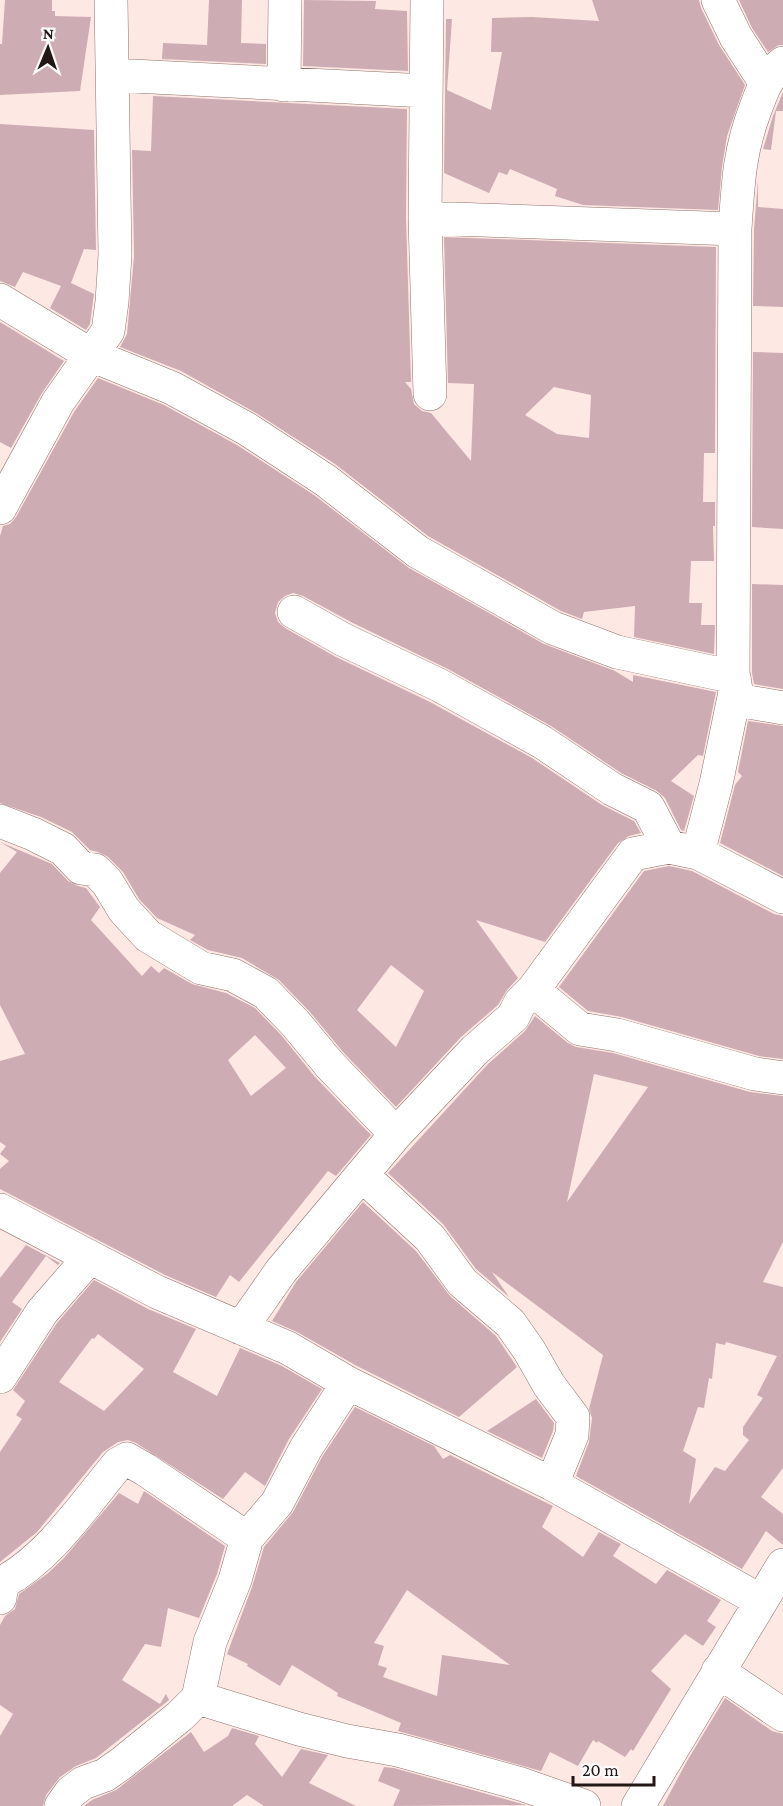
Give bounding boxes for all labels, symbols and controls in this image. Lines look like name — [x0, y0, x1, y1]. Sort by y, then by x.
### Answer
north arrow — [18, 18, 78, 78]
text: N — [43, 25, 54, 42]
scale bar — [573, 1749, 654, 1787]
text: 20 m — [582, 1760, 619, 1780]

